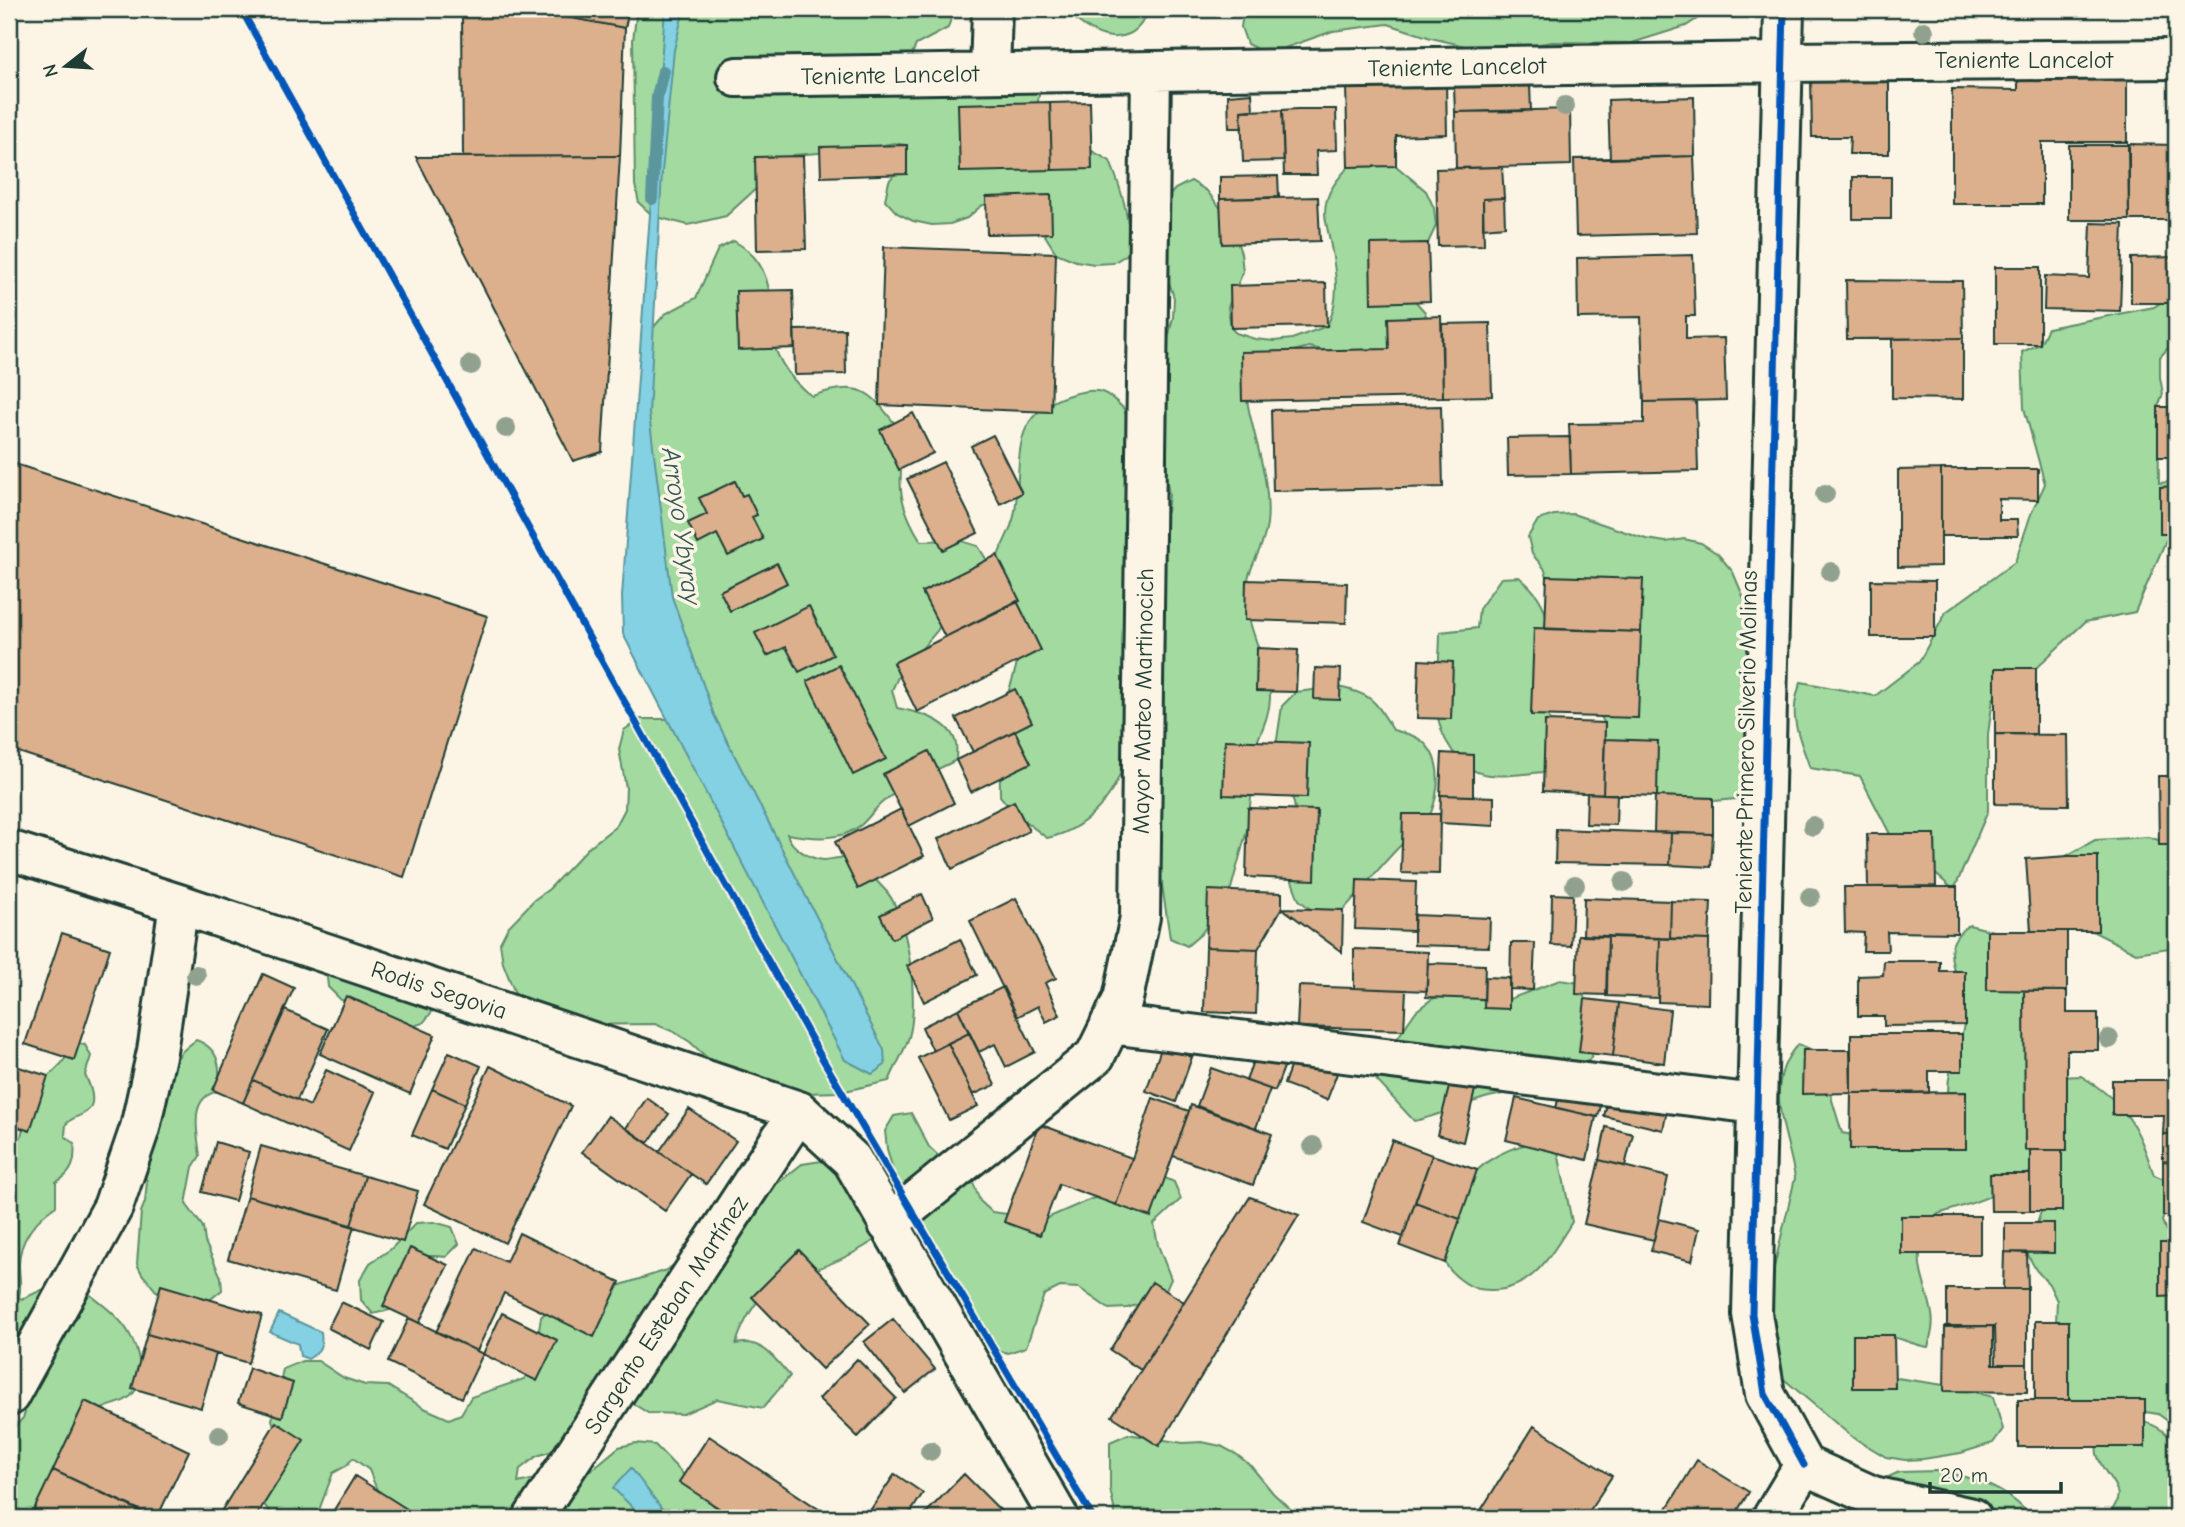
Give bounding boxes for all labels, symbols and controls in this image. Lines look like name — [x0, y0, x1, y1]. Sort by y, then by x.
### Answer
north arrow — [32, 32, 102, 102]
street label: Teniente Lancelot — [1935, 46, 2114, 74]
street label: Teniente Lancelot — [1368, 51, 1548, 83]
street label: Teniente Lancelot — [801, 59, 981, 91]
text: N — [38, 62, 63, 80]
water label: Arroyo Ybyray — [655, 445, 707, 608]
street label: Mayor Mateo Martinocich — [1127, 568, 1159, 834]
street label: Teniente Primero Silverio Molinas — [1729, 570, 1763, 914]
street label: Rodis Segovia — [368, 955, 510, 1025]
street label: Sargento Esteban Martínez — [578, 1190, 754, 1439]
scale bar — [1930, 1450, 2061, 1494]
text: 20 m — [1940, 1463, 1988, 1487]

